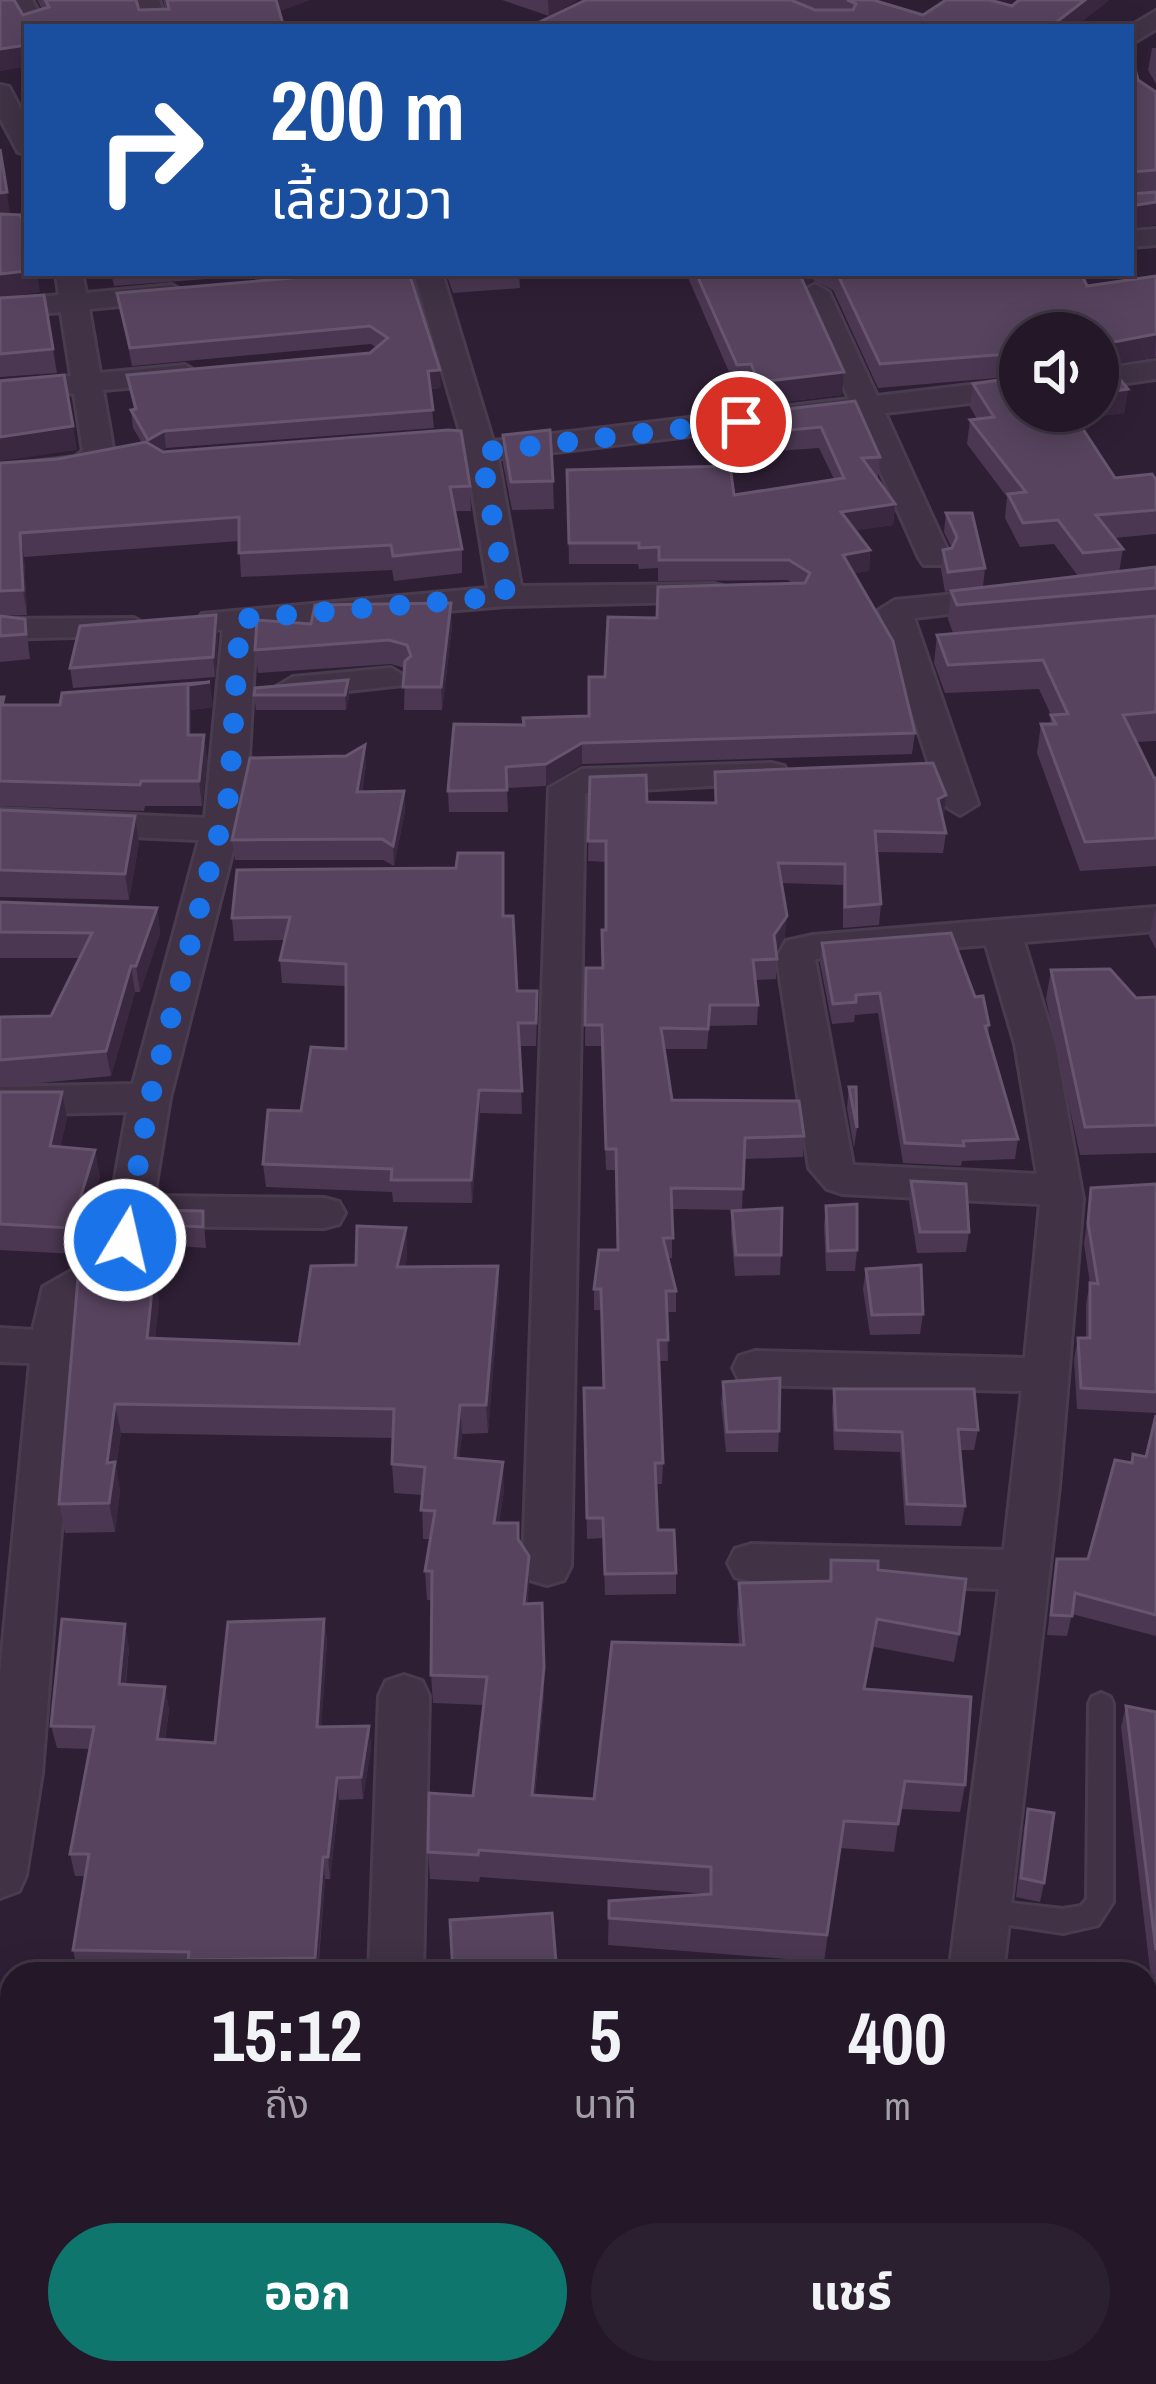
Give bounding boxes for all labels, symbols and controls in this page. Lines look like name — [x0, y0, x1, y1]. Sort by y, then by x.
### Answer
text: 200 m — [270, 53, 465, 166]
icon: right — [72, 72, 228, 228]
text: เลี้ยวขวา — [270, 162, 453, 235]
map controls — [999, 312, 1119, 432]
button: sound — [999, 312, 1119, 432]
pin — [690, 371, 792, 473]
icon: arrive — [708, 389, 774, 455]
position arrow — [62, 1177, 188, 1303]
text: 15:12 — [211, 1986, 362, 2083]
text: 5 — [589, 1986, 622, 2083]
text: 400 — [848, 1989, 947, 2086]
text: ถึง — [265, 2078, 309, 2130]
text: นาที — [573, 2078, 637, 2130]
text: m — [884, 2080, 911, 2132]
button: ออก — [48, 2223, 567, 2361]
button: แชร์ — [591, 2223, 1110, 2361]

